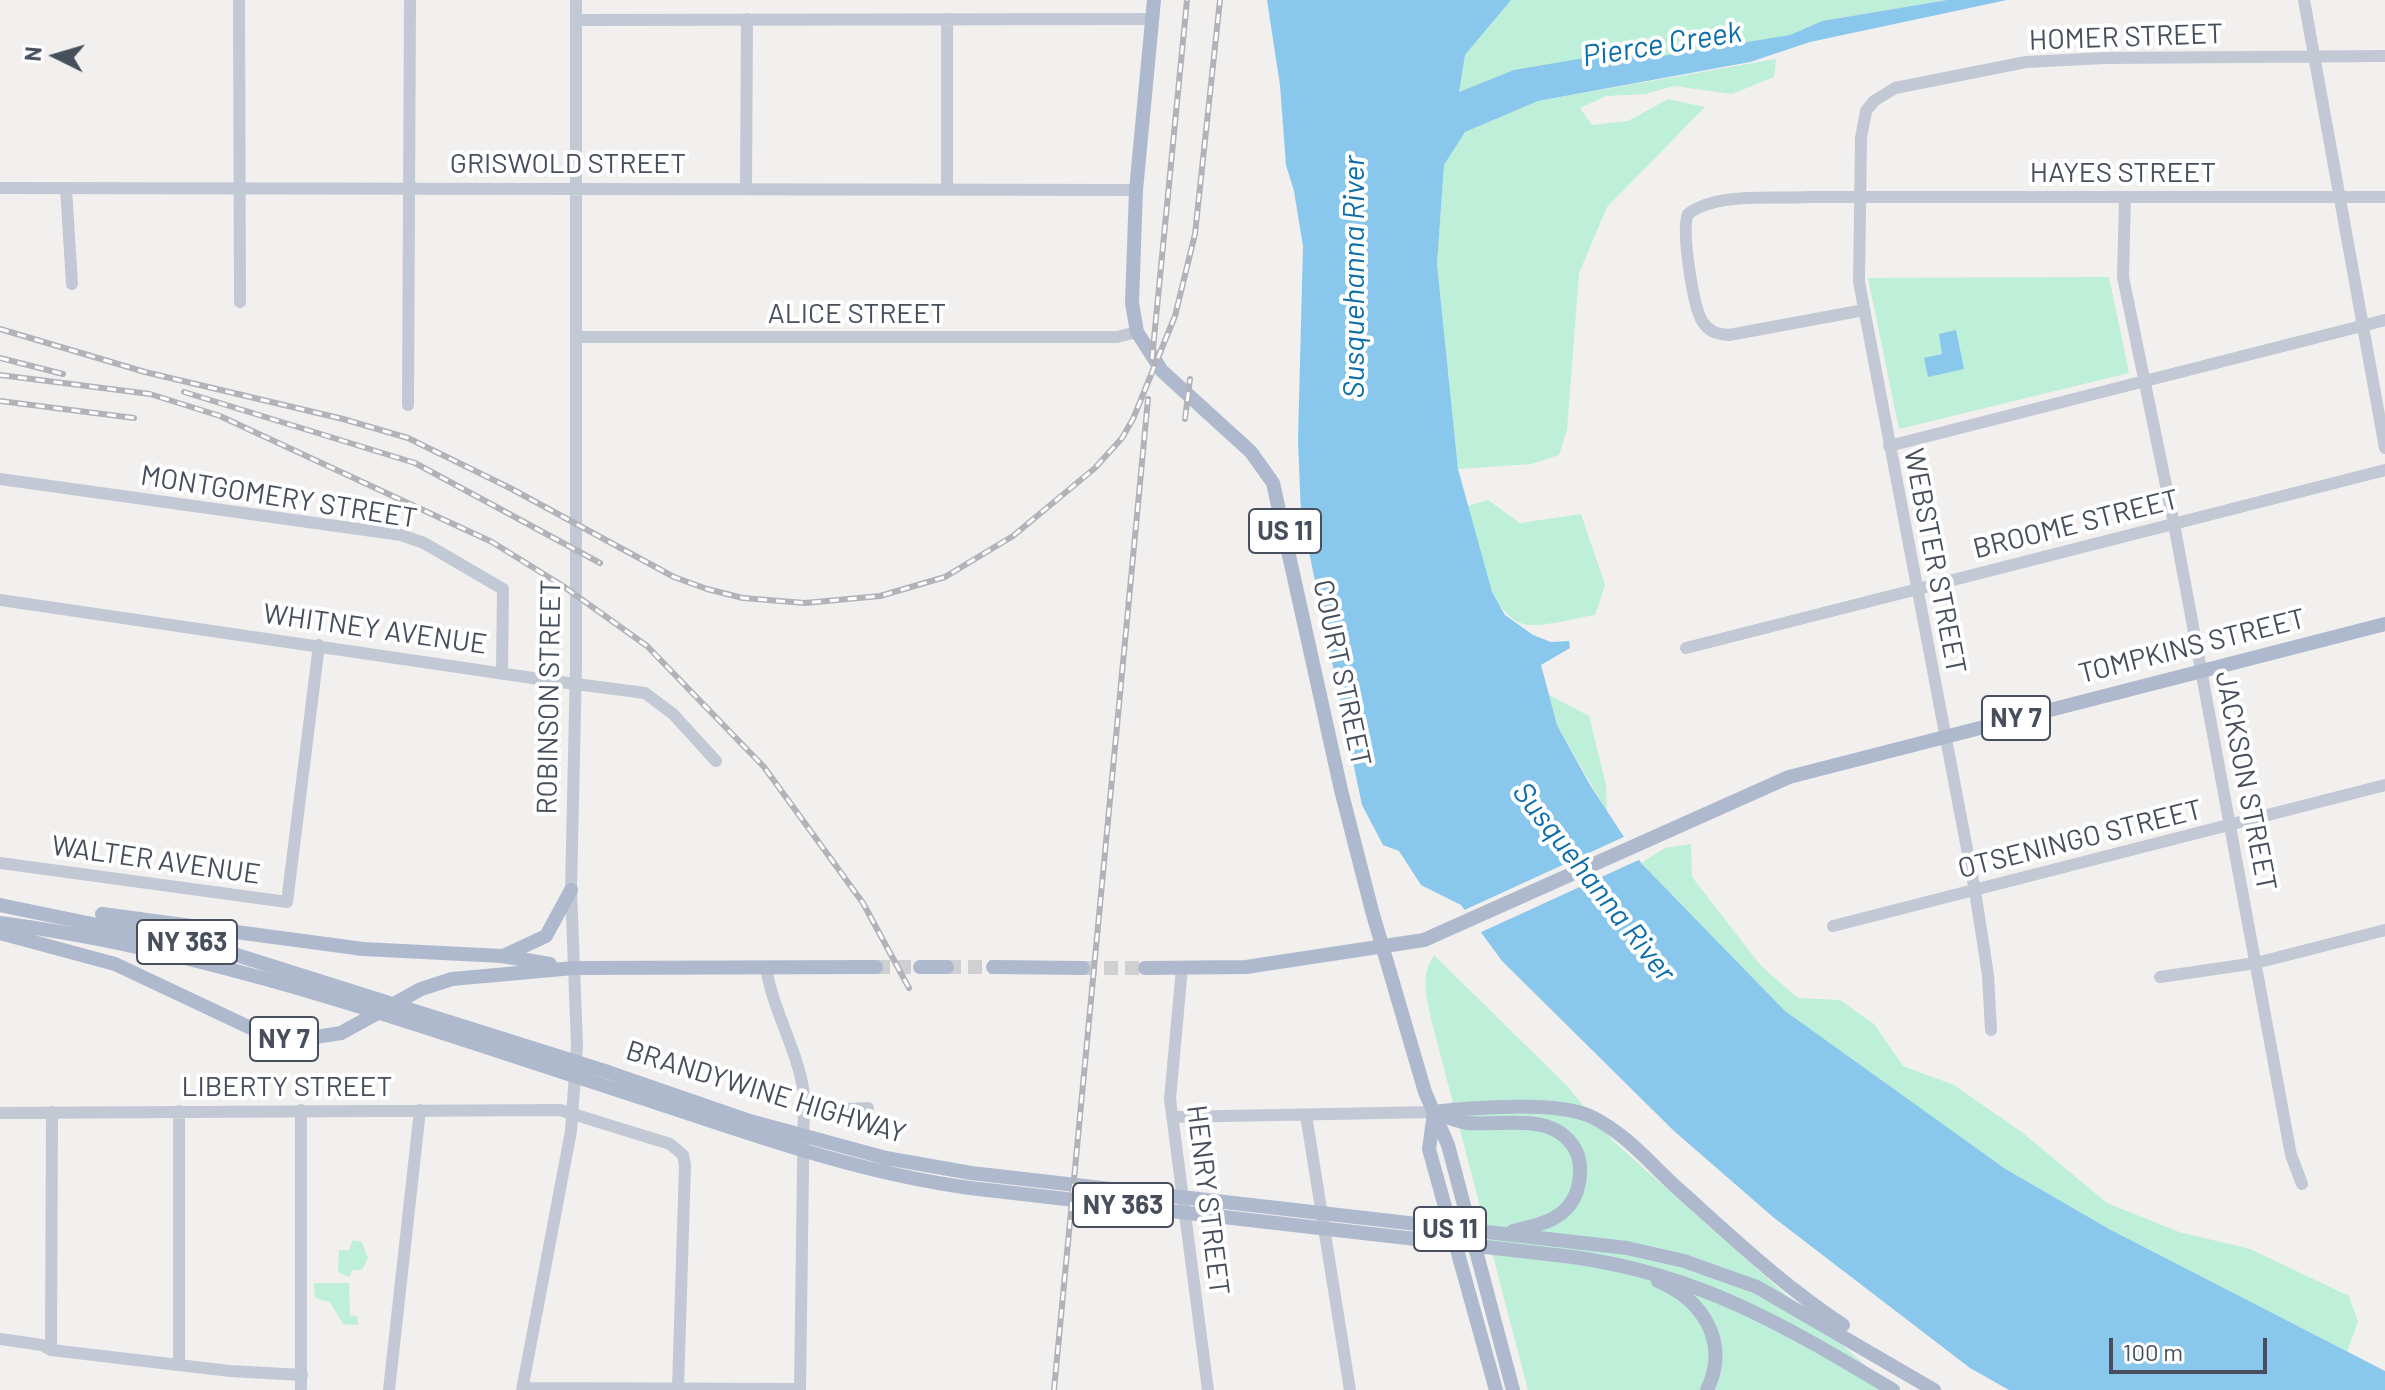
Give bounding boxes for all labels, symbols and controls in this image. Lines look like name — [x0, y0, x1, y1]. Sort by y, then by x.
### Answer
water label: Pierce Creek — [1580, 14, 1744, 74]
north arrow — [16, 16, 96, 96]
street label: HOMER STREET — [2028, 17, 2224, 57]
text: N — [19, 45, 46, 62]
street label: GRISWOLD STREET — [450, 147, 686, 181]
water label: Susquehanna River — [1336, 155, 1372, 399]
street label: HAYES STREET — [2030, 156, 2216, 190]
street label: ALICE STREET — [768, 297, 946, 331]
street label: WEBSTER STREET — [1897, 446, 1973, 676]
street label: MONTGOMERY STREET — [138, 459, 420, 535]
street label: BROOME STREET — [1970, 482, 2182, 566]
road number: US 11 — [1249, 509, 1321, 553]
street label: COURT STREET — [1306, 577, 1378, 769]
street label: ROBINSON STREET — [530, 579, 568, 815]
street label: WHITNEY AVENUE — [261, 597, 489, 661]
street label: TOMPKINS STREET — [2075, 602, 2309, 690]
street label: JACKSON STREET — [2208, 668, 2284, 894]
road number: NY 7 — [1982, 696, 2050, 740]
water label: Susquehanna River — [1505, 775, 1683, 989]
street label: OTSENINGO STREET — [1955, 792, 2205, 886]
street label: WALTER AVENUE — [49, 829, 263, 891]
road number: NY 363 — [137, 920, 237, 964]
road number: NY 7 — [250, 1017, 318, 1061]
street label: BRANDYWINE HIGHWAY — [622, 1033, 910, 1151]
street label: LIBERTY STREET — [182, 1070, 392, 1104]
street label: HENRY STREET — [1180, 1103, 1236, 1297]
road number: NY 363 — [1073, 1183, 1173, 1227]
road number: US 11 — [1414, 1207, 1486, 1251]
scale bar — [2113, 1322, 2271, 1372]
text: 100 m — [2123, 1337, 2183, 1366]

